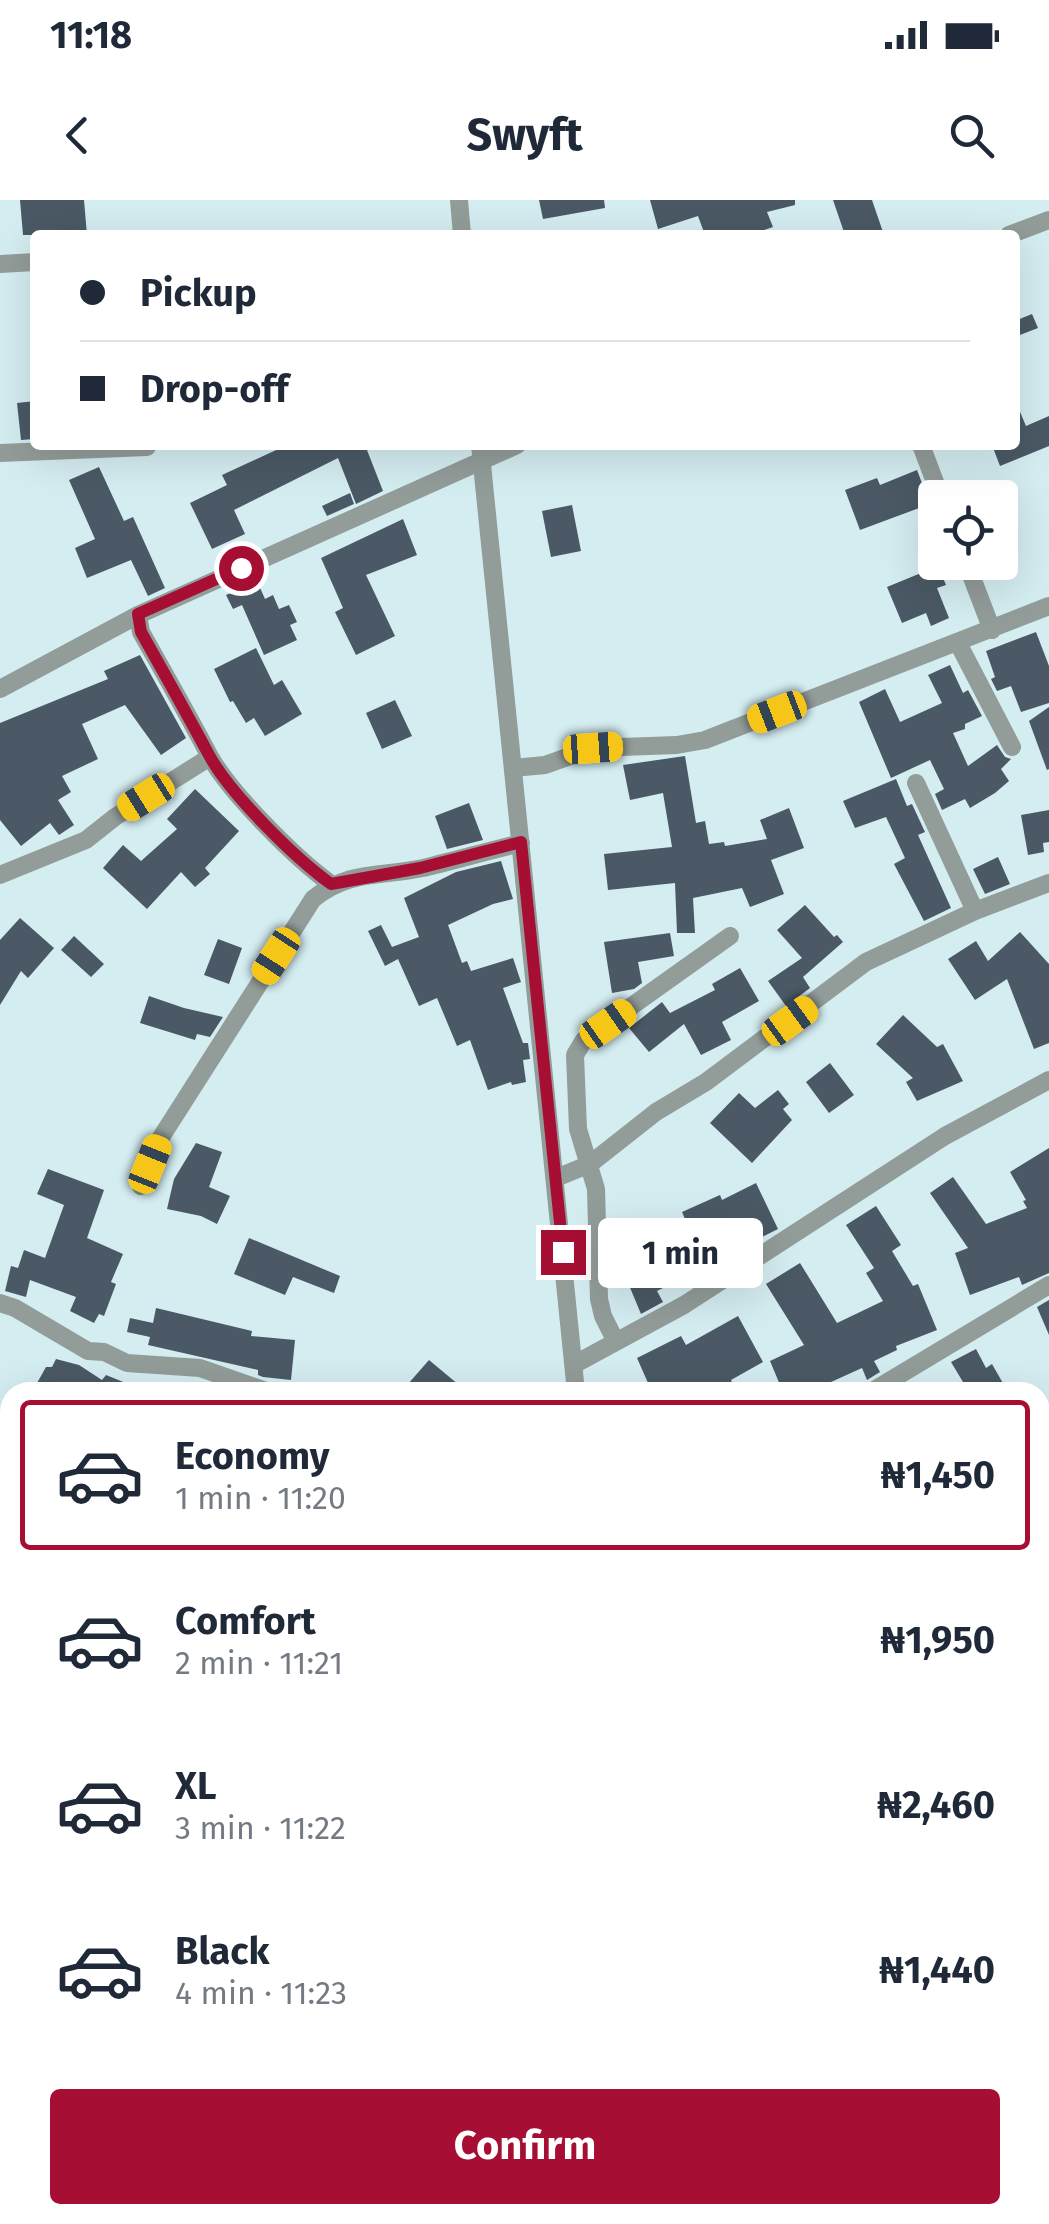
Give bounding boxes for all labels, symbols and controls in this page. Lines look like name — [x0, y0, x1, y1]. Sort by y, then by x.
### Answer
text: 11:18 — [50, 12, 132, 58]
icon: back — [50, 108, 105, 163]
text: Swyft — [466, 108, 583, 162]
icon: search — [944, 108, 999, 163]
text: Pickup — [140, 270, 257, 316]
text: Drop-off — [140, 366, 288, 412]
map controls — [918, 480, 1018, 580]
button: locate — [918, 480, 1018, 580]
route start — [219, 546, 264, 591]
car — [744, 687, 810, 737]
car — [562, 731, 624, 765]
car — [113, 768, 179, 826]
car — [247, 923, 305, 989]
car — [757, 991, 823, 1051]
car — [575, 995, 641, 1053]
car — [125, 1131, 175, 1197]
callout: 1 min — [598, 1217, 763, 1287]
route end — [541, 1230, 586, 1275]
text: 1 min — [642, 1234, 719, 1272]
icon: car — [55, 1430, 145, 1520]
text: Economy — [175, 1433, 330, 1479]
text: ₦1,450 — [880, 1452, 995, 1498]
text: 1 min · 11:20 — [175, 1479, 346, 1517]
icon: car — [55, 1595, 145, 1685]
text: Comfort — [175, 1598, 316, 1644]
text: ₦1,950 — [880, 1617, 995, 1663]
text: 2 min · 11:21 — [175, 1644, 343, 1682]
icon: car — [55, 1760, 145, 1850]
text: XL — [175, 1763, 217, 1809]
text: ₦2,460 — [877, 1782, 995, 1828]
text: 3 min · 11:22 — [175, 1809, 346, 1847]
icon: car — [55, 1925, 145, 2015]
text: Black — [175, 1928, 270, 1974]
text: ₦1,440 — [879, 1947, 995, 1993]
text: 4 min · 11:23 — [175, 1974, 347, 2012]
button: Confirm — [50, 2089, 1000, 2204]

